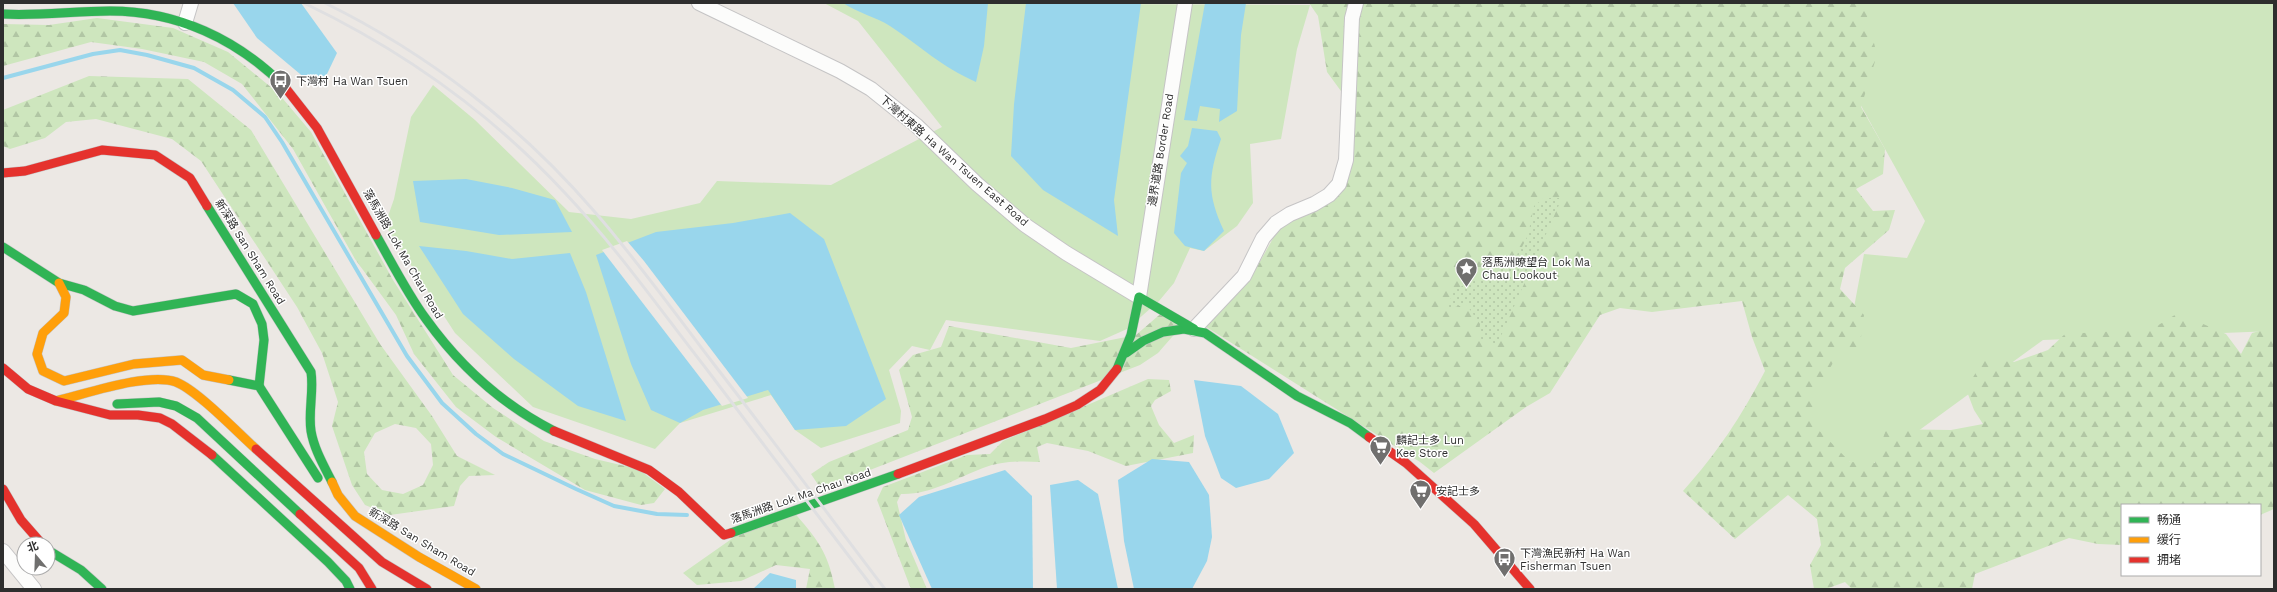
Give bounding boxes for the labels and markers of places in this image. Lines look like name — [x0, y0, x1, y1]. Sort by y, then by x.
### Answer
bus stop icon: 下灣村 Ha Wan Tsuen — [268, 68, 294, 101]
place label: 下灣村 Ha Wan Tsuen — [296, 75, 408, 88]
place icon: 落馬洲暸望台 Lok Ma Chau Lookout — [1454, 255, 1480, 288]
place label: 落馬洲暸望台 Lok Ma Chau Lookout — [1482, 256, 1590, 282]
supermarket icon: 麟記士多 Lun Kee Store — [1367, 433, 1393, 466]
place label: 麟記士多 Lun Kee Store — [1396, 434, 1464, 460]
supermarket icon: 安記士多 — [1408, 478, 1434, 511]
place label: 安記士多 — [1436, 485, 1480, 498]
bus stop icon: 下灣漁民新村 Ha Wan Fisherman Tsuen — [1491, 546, 1517, 579]
place label: 下灣漁民新村 Ha Wan Fisherman Tsuen — [1520, 547, 1630, 573]

